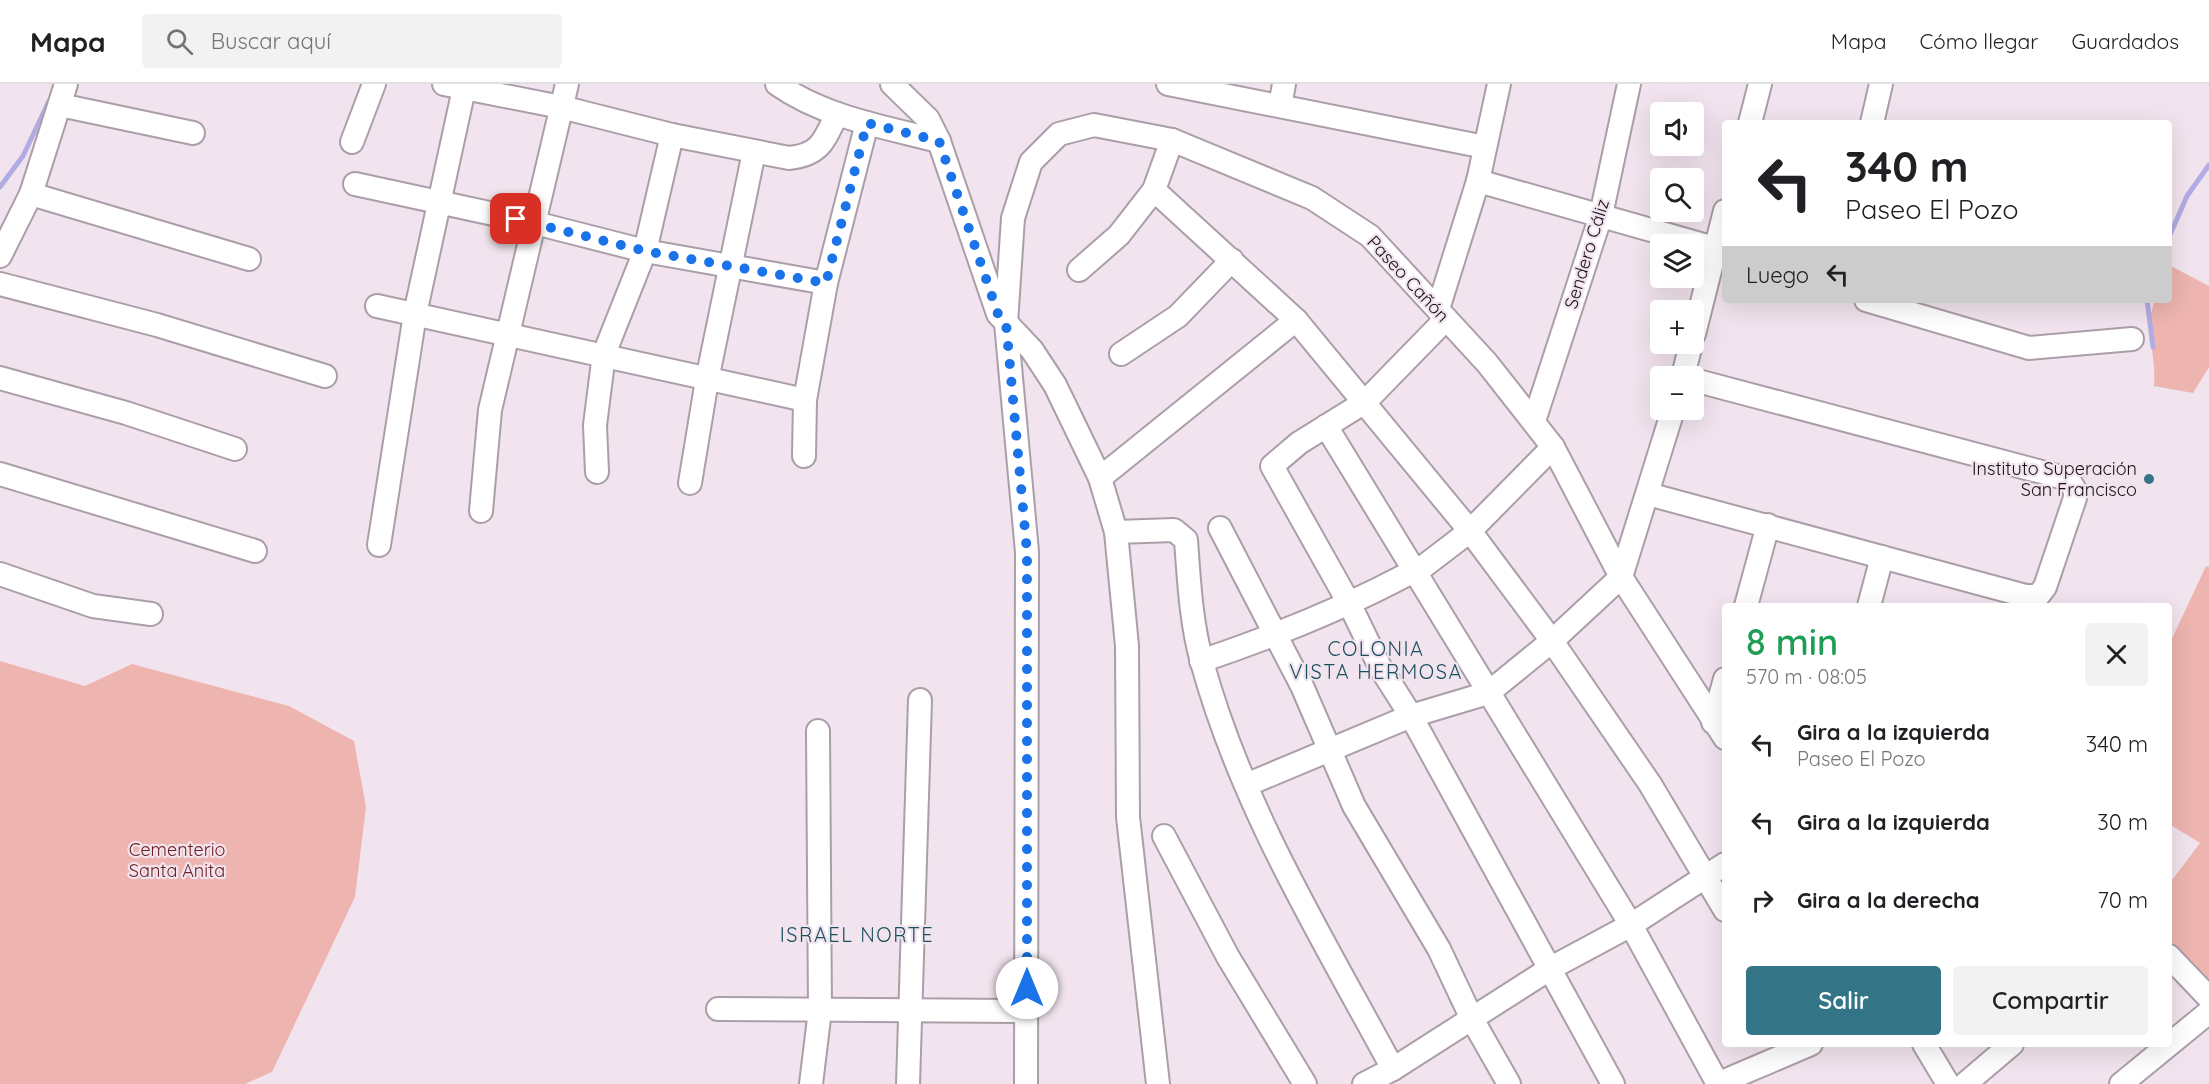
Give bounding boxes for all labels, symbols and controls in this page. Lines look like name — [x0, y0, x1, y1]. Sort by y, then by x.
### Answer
search box — [142, 14, 562, 68]
text: Mapa — [30, 24, 106, 59]
icon: search — [163, 25, 196, 58]
text: Buscar aquí — [211, 27, 331, 55]
text: Mapa — [1831, 28, 1886, 54]
text: Cómo llegar — [1919, 28, 2038, 54]
text: Guardados — [2071, 28, 2179, 54]
map controls — [1650, 102, 1704, 420]
button: sound — [1650, 102, 1704, 156]
text: 340 m — [1845, 140, 1969, 193]
icon: left — [1746, 144, 1824, 222]
button: search — [1650, 168, 1704, 222]
text: Paseo El Pozo — [1845, 192, 2019, 226]
pin — [490, 193, 541, 244]
street label: Sendero Cáliz — [1559, 196, 1614, 311]
icon: arrive — [499, 202, 532, 235]
street label: Paseo Cañón — [1362, 230, 1454, 327]
button: layers — [1650, 234, 1704, 288]
icon: left — [1821, 258, 1854, 291]
text: Luego — [1746, 261, 1809, 289]
button: + — [1650, 300, 1704, 354]
button: − — [1650, 366, 1704, 420]
place label: Instituto Superación San Francisco — [1972, 457, 2137, 501]
marker: Instituto Superación San Francisco — [2142, 472, 2156, 486]
text: 8 min — [1746, 619, 1838, 664]
button: close — [2085, 623, 2148, 686]
district label: COLONIA VISTA HERMOSA — [1289, 636, 1463, 684]
text: 570 m · 08:05 — [1746, 664, 1867, 689]
text: Gira a la izquierda — [1797, 718, 1990, 746]
icon: left — [1746, 728, 1779, 761]
text: 340 m — [2086, 730, 2148, 758]
text: Paseo El Pozo — [1797, 746, 1926, 771]
icon: left — [1746, 806, 1779, 839]
text: Gira a la izquierda — [1797, 808, 1990, 836]
text: 30 m — [2097, 808, 2148, 836]
park label: Cementerio Santa Anita — [129, 838, 225, 882]
icon: right — [1746, 884, 1779, 917]
text: Gira a la derecha — [1797, 886, 1980, 914]
text: 70 m — [2098, 886, 2148, 914]
district label: ISRAEL NORTE — [780, 922, 934, 947]
position arrow — [995, 956, 1059, 1020]
button: Salir — [1746, 966, 1941, 1035]
button: Compartir — [1953, 966, 2148, 1035]

